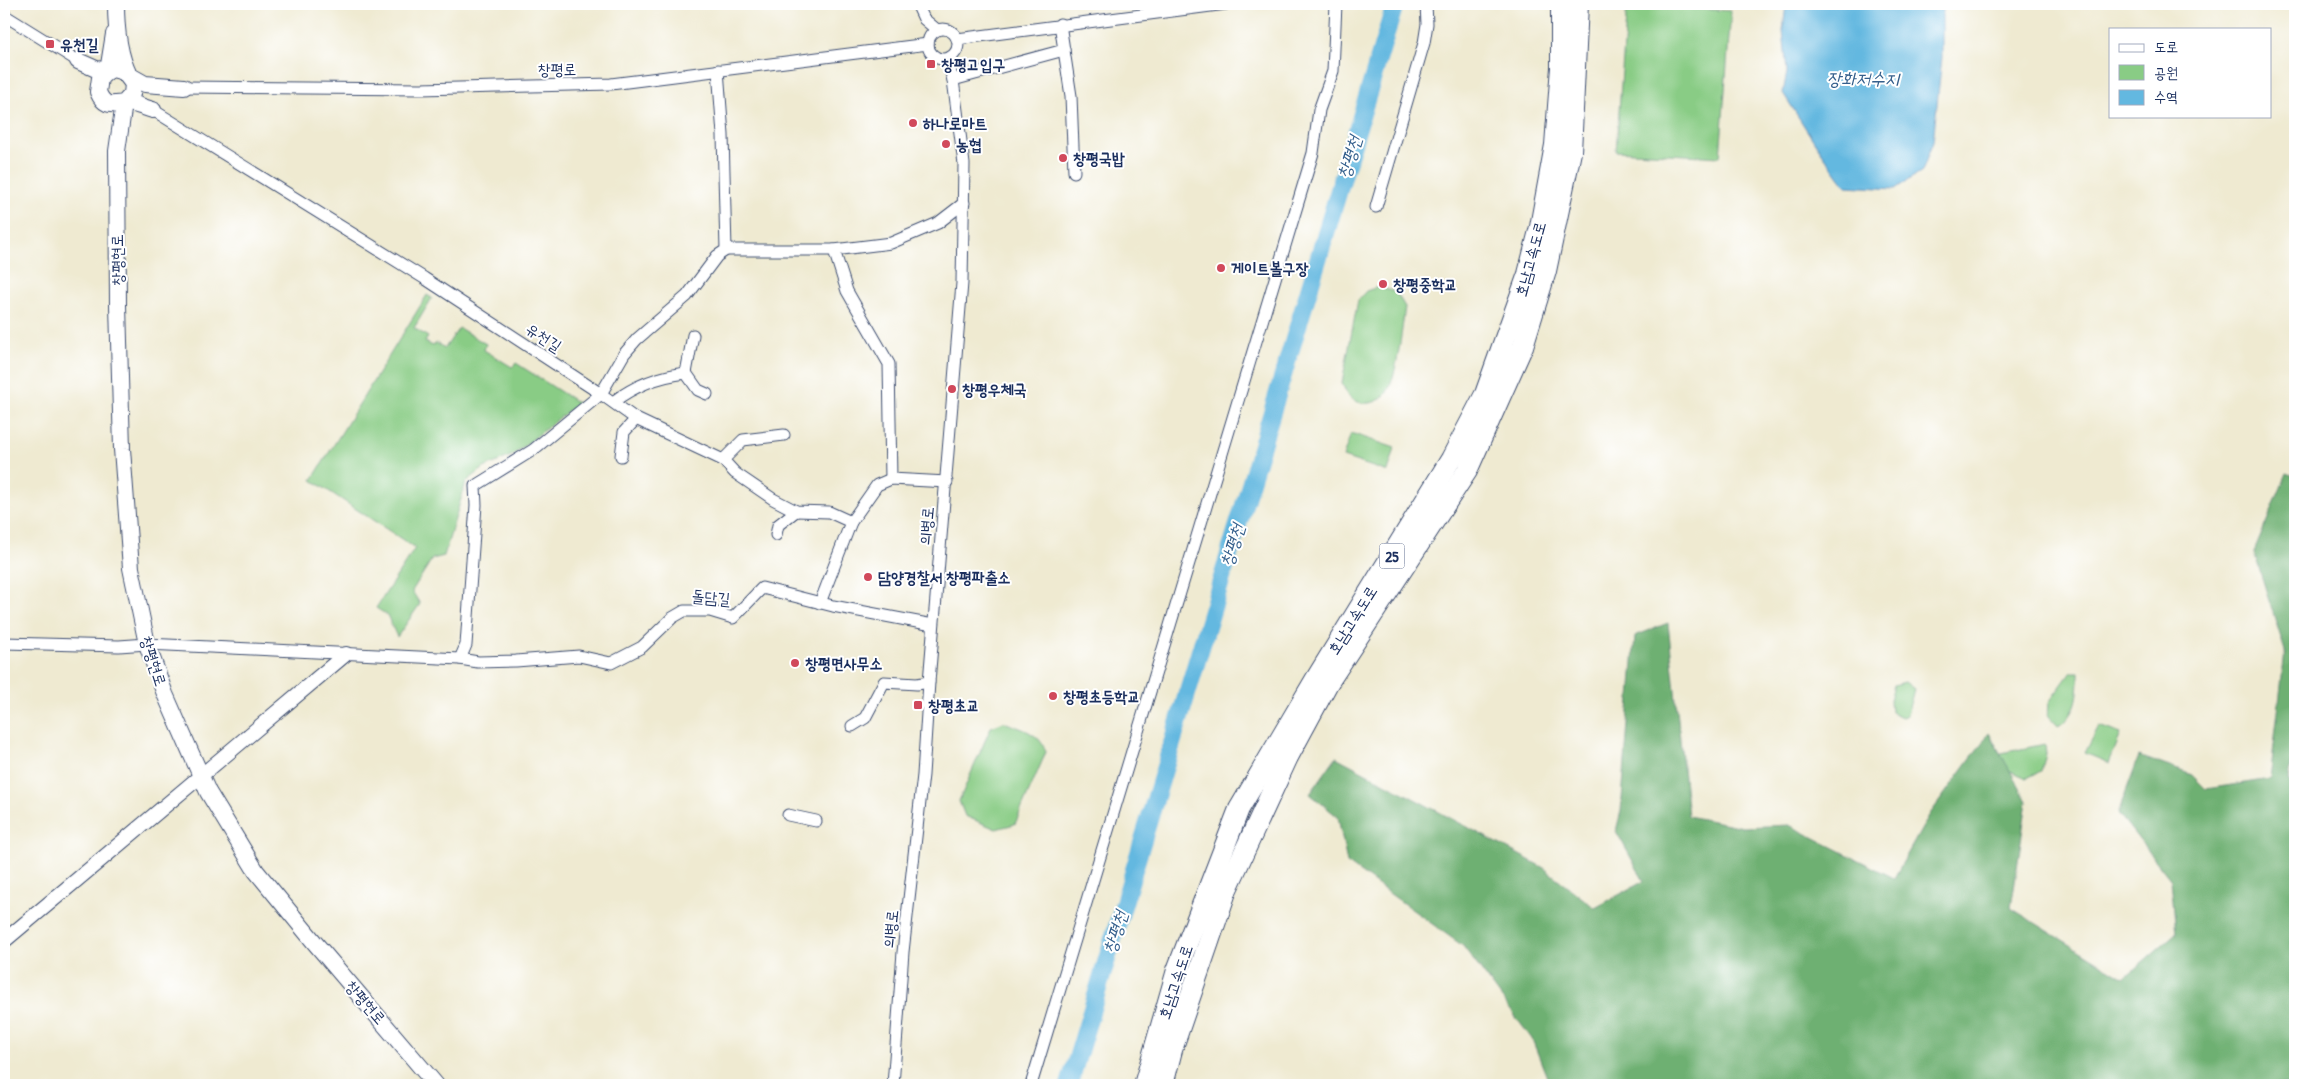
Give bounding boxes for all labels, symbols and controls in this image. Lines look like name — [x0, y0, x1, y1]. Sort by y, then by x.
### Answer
legend — [2109, 28, 2272, 118]
place label: 유천길 — [60, 33, 99, 55]
text: 도로 — [2154, 36, 2178, 57]
marker: 유천길 — [44, 38, 56, 50]
place label: 창평고입구 — [941, 53, 1006, 75]
street label: 창평로 — [537, 58, 577, 80]
marker: 창평고입구 — [925, 58, 937, 70]
text: 공원 — [2154, 62, 2178, 83]
water label: 장화저수지 — [1827, 66, 1902, 91]
text: 수역 — [2154, 86, 2178, 107]
place label: 하나로마트 — [922, 112, 988, 134]
marker: 하나로마트 — [907, 117, 919, 129]
water label: 창평천 — [1331, 131, 1368, 181]
place label: 농협 — [956, 133, 982, 155]
marker: 농협 — [940, 138, 952, 150]
place label: 창평국밥 — [1073, 147, 1125, 169]
marker: 창평국밥 — [1057, 152, 1069, 164]
street label: 호남고속도로 — [1509, 219, 1551, 299]
street label: 창평현로 — [106, 234, 128, 286]
place label: 게이트볼구장 — [1231, 257, 1308, 279]
marker: 게이트볼구장 — [1215, 262, 1227, 274]
place label: 창평중학교 — [1393, 273, 1457, 295]
marker: 창평중학교 — [1377, 278, 1389, 290]
street label: 유천길 — [522, 317, 566, 357]
place label: 창평우체국 — [962, 378, 1027, 400]
marker: 창평우체국 — [946, 383, 958, 395]
street label: 의병로 — [913, 506, 939, 546]
water label: 창평천 — [1214, 519, 1251, 569]
road number: 25 — [1380, 544, 1404, 568]
place label: 담양경찰서 창평파출소 — [878, 566, 1011, 588]
marker: 담양경찰서 창평파출소 — [862, 571, 874, 583]
street label: 호남고속도로 — [1322, 581, 1382, 659]
street label: 돌담길 — [691, 584, 731, 610]
street label: 창평현로 — [136, 633, 172, 689]
place label: 창평면사무소 — [805, 652, 882, 674]
marker: 창평면사무소 — [789, 657, 801, 669]
place label: 창평초등학교 — [1063, 685, 1140, 707]
marker: 창평초등학교 — [1047, 690, 1059, 702]
place label: 창평초교 — [928, 694, 980, 716]
marker: 창평초교 — [912, 699, 924, 711]
water label: 창평천 — [1097, 906, 1134, 956]
street label: 의병로 — [877, 909, 903, 949]
street label: 호남고속도로 — [1153, 942, 1197, 1022]
street label: 창평현로 — [341, 975, 391, 1029]

